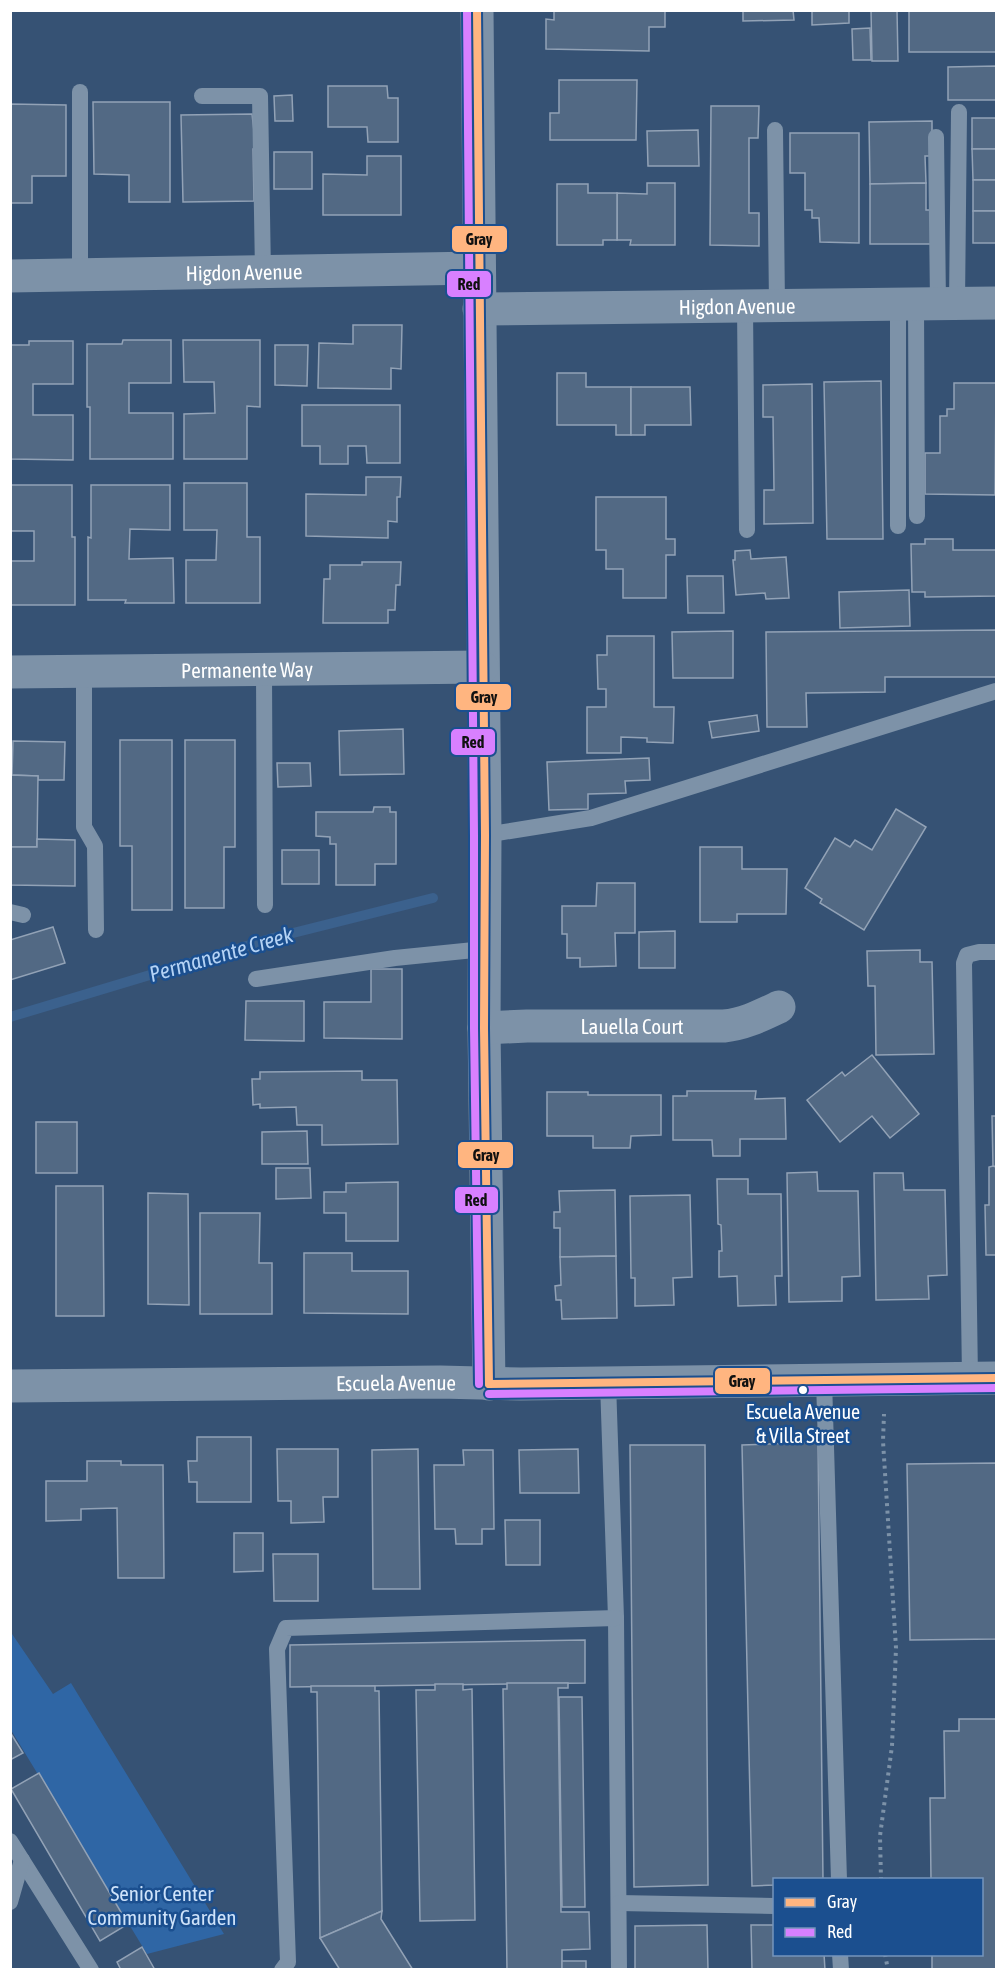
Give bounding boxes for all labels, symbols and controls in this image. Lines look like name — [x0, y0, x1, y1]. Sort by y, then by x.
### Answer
line badge: Gray — [451, 225, 508, 253]
text: Gray — [466, 230, 493, 248]
street label: Higdon Avenue — [185, 259, 303, 285]
line badge: Red — [446, 270, 492, 298]
text: Red — [458, 275, 481, 293]
street label: Higdon Avenue — [678, 293, 796, 319]
street label: Permanente Way — [181, 657, 313, 682]
line badge: Gray — [455, 683, 512, 711]
text: Gray — [471, 688, 498, 706]
line badge: Red — [450, 728, 496, 756]
text: Red — [462, 733, 485, 751]
water label: Permanente Creek — [146, 921, 296, 987]
street label: Lauella Court — [580, 1014, 683, 1038]
line badge: Gray — [457, 1141, 514, 1169]
text: Gray — [473, 1146, 500, 1164]
line badge: Red — [454, 1186, 499, 1214]
text: Red — [465, 1191, 488, 1209]
line badge: Gray — [714, 1367, 771, 1395]
street label: Escuela Avenue — [336, 1370, 456, 1395]
text: Gray — [729, 1372, 756, 1390]
marker: Escuela Avenue & Villa Street — [797, 1384, 809, 1396]
place label: Escuela Avenue & Villa Street — [746, 1400, 860, 1447]
legend — [773, 1878, 983, 1956]
park label: Senior Center Community Garden — [87, 1881, 237, 1929]
text: Gray — [827, 1891, 857, 1912]
text: Red — [827, 1921, 853, 1942]

